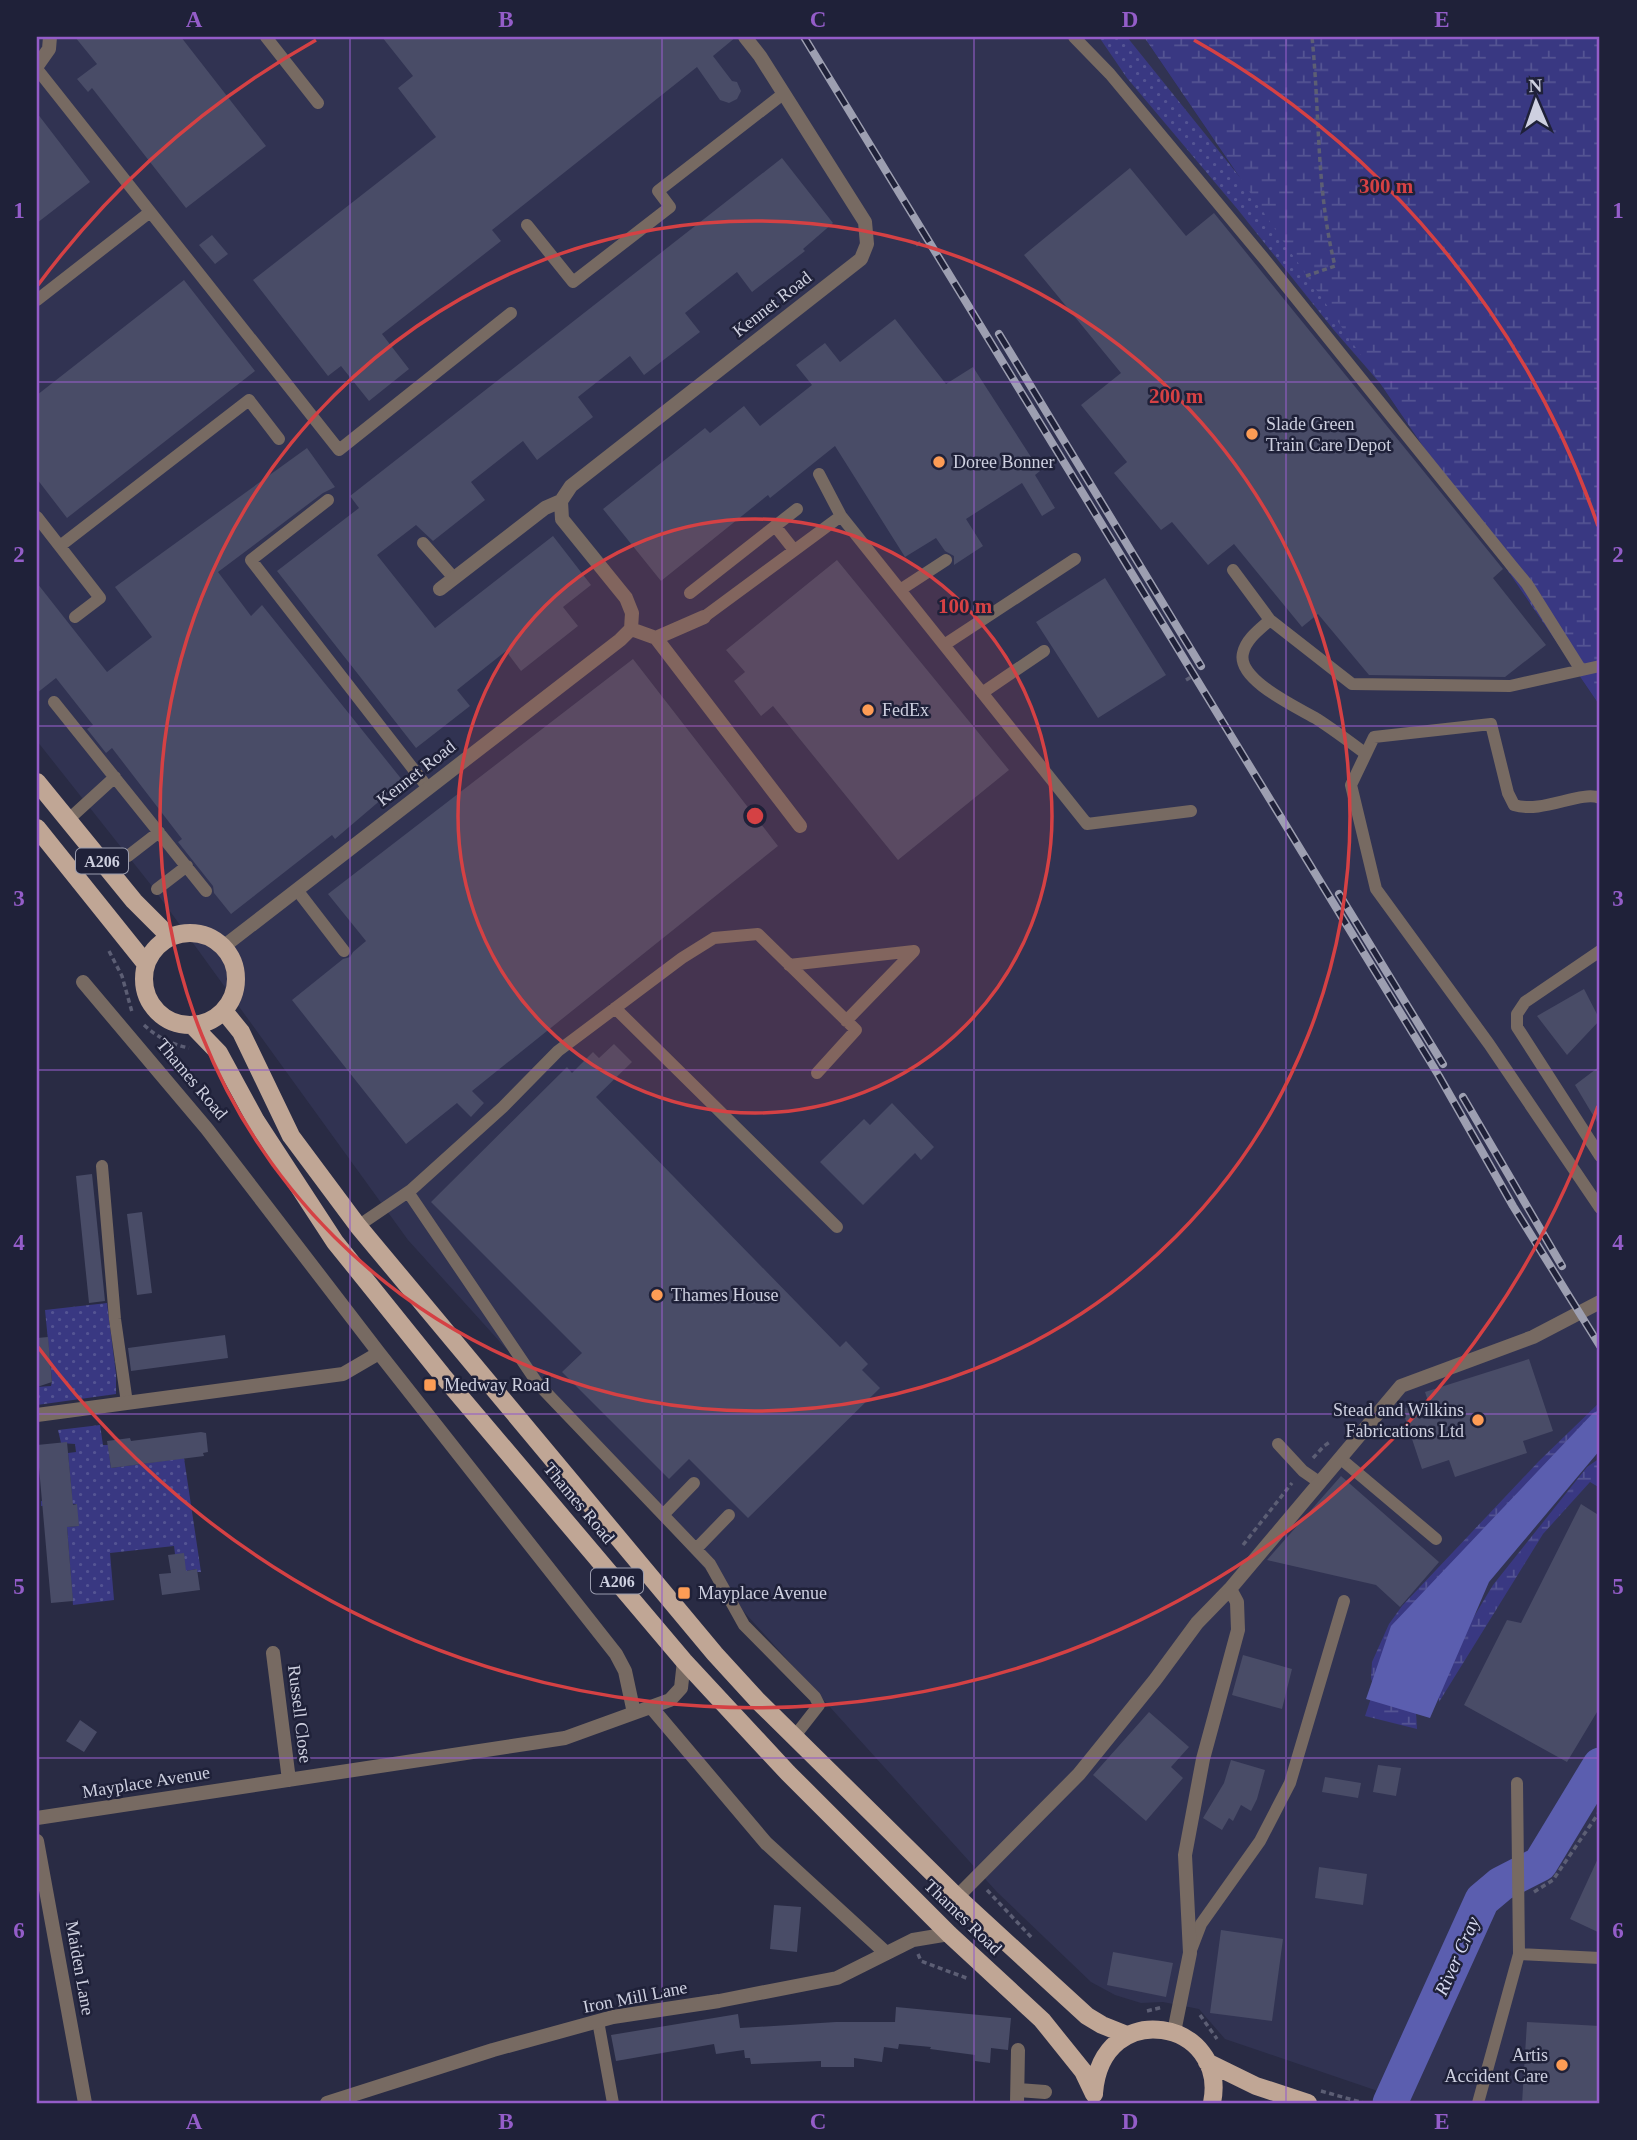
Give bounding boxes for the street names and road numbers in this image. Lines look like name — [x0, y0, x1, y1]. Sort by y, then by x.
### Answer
street label: Kennet Road — [729, 267, 815, 341]
street label: Kennet Road — [373, 736, 459, 810]
road number: A206 — [76, 848, 128, 874]
street label: Thames Road — [152, 1034, 232, 1124]
street label: Thames Road — [539, 1458, 619, 1548]
road number: A206 — [591, 1568, 643, 1594]
street label: Russell Close — [284, 1664, 316, 1764]
street label: Mayplace Avenue — [81, 1762, 211, 1802]
street label: Thames Road — [920, 1875, 1006, 1959]
street label: Maiden Lane — [62, 1919, 98, 2017]
street label: Iron Mill Lane — [581, 1977, 689, 2017]

